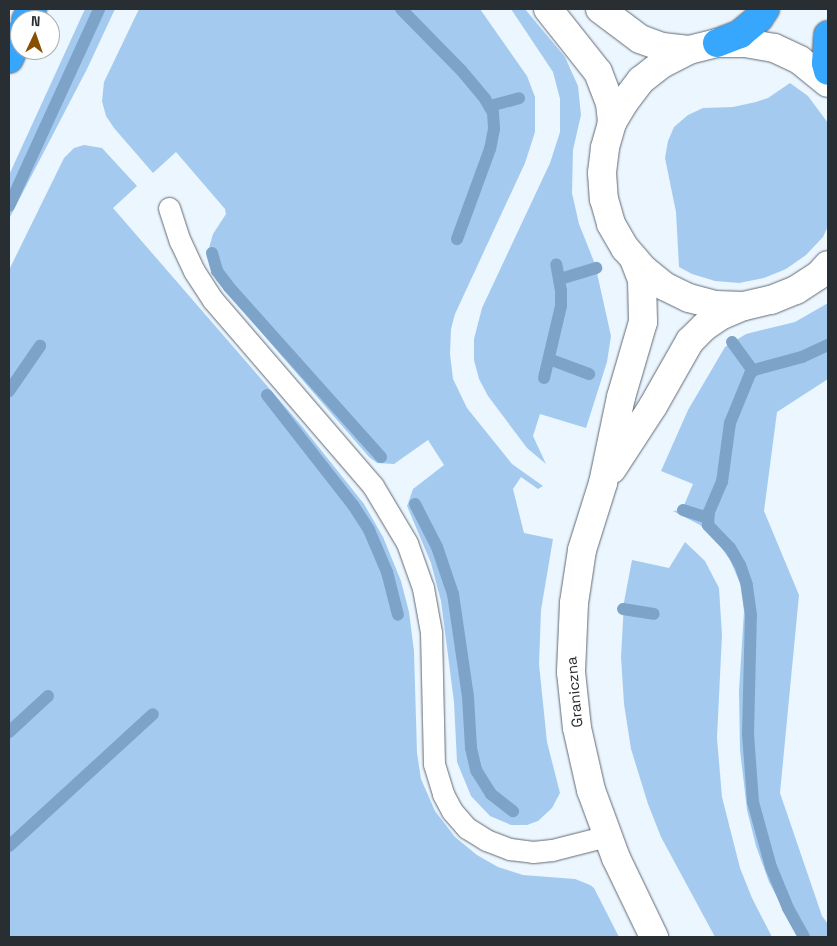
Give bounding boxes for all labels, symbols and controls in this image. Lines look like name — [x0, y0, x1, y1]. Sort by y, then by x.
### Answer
north arrow — [10, 10, 60, 60]
text: N — [31, 12, 41, 30]
street label: Graniczna — [562, 656, 586, 728]

